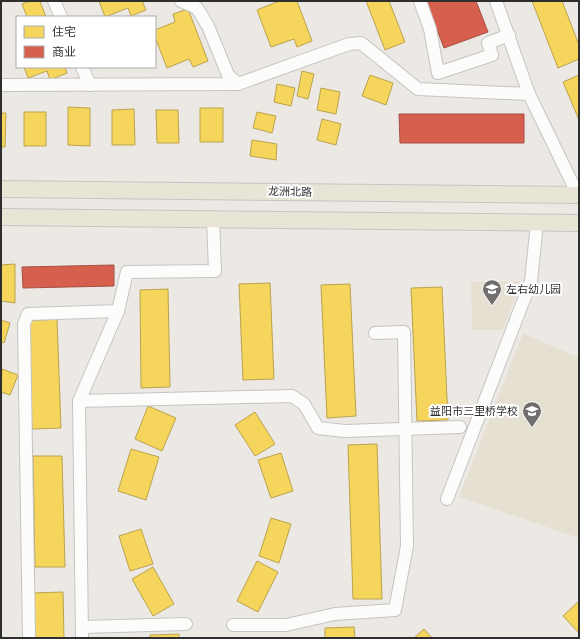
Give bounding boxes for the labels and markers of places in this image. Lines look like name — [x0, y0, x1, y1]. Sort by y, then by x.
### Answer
school or university icon: 左右幼儿园 — [481, 278, 503, 306]
place label: 左右幼儿园 — [506, 283, 561, 296]
school or university icon: 益阳市三里桥学校 — [521, 400, 543, 428]
place label: 益阳市三里桥学校 — [430, 405, 518, 418]

